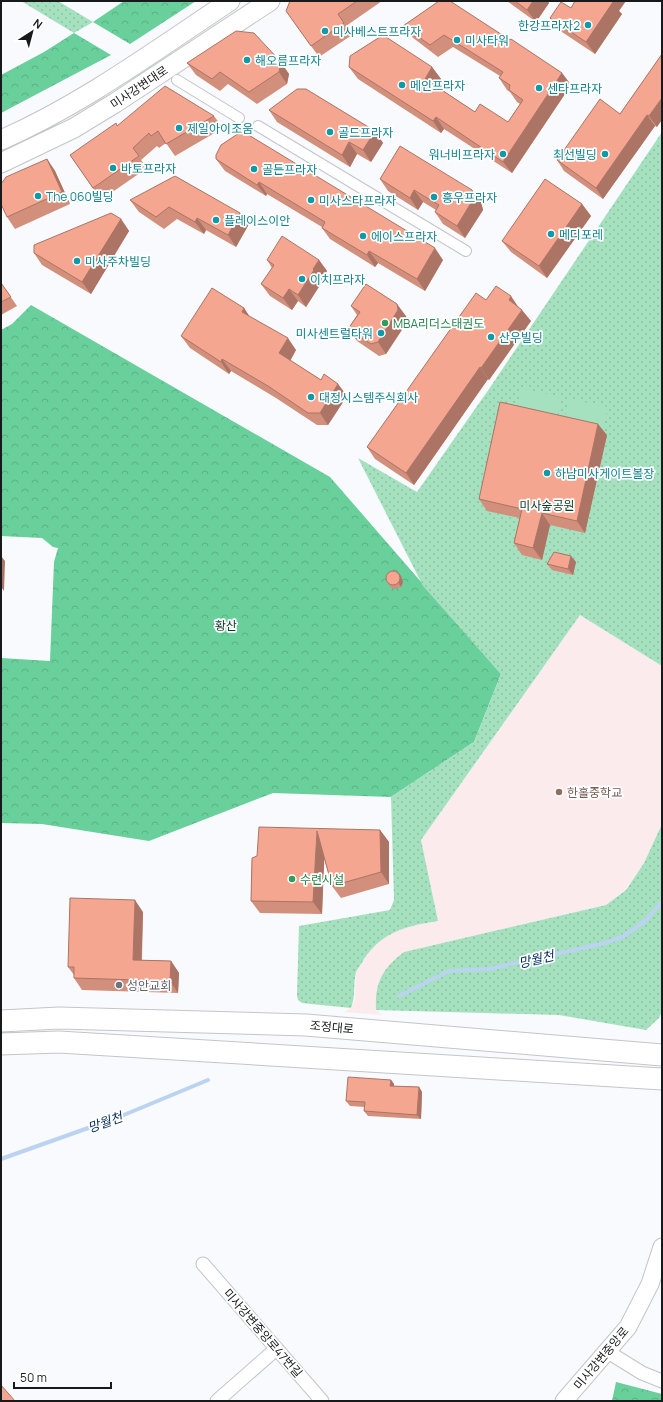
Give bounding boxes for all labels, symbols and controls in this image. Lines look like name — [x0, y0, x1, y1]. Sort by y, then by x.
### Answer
north arrow — [12, 12, 52, 52]
text: N — [31, 15, 46, 32]
place label: 한강프라자2 — [518, 17, 580, 34]
marker: 한강프라자2 — [583, 20, 593, 30]
place label: 미사베스트프라자 — [333, 23, 421, 40]
marker: 미사베스트프라자 — [320, 26, 330, 36]
place label: 미사타워 — [465, 32, 509, 49]
marker: 미사타워 — [452, 35, 462, 45]
place label: 해오름프라자 — [255, 52, 321, 69]
marker: 해오름프라자 — [242, 55, 252, 65]
street label: 미사강변대로 — [107, 61, 171, 113]
place label: 메인프라자 — [410, 77, 465, 94]
marker: 메인프라자 — [397, 80, 407, 90]
place label: 센타프라자 — [547, 80, 602, 97]
marker: 센타프라자 — [534, 83, 544, 93]
place label: 제일아이조움 — [187, 120, 253, 137]
marker: 제일아이조움 — [174, 123, 184, 133]
place label: 골드프라자 — [338, 124, 393, 141]
marker: 골드프라자 — [325, 127, 335, 137]
place label: 워너비프라자 — [429, 146, 495, 163]
place label: 최선빌딩 — [553, 146, 597, 163]
marker: 워너비프라자 — [498, 149, 508, 159]
marker: 최선빌딩 — [600, 149, 610, 159]
place label: 바토프라자 — [121, 160, 176, 177]
place label: 골든프라자 — [262, 161, 317, 178]
marker: 바토프라자 — [108, 163, 118, 173]
marker: 골든프라자 — [249, 164, 259, 174]
place label: The 060빌딩 — [46, 188, 114, 205]
place label: 흥우프라자 — [442, 189, 497, 206]
marker: The 060빌딩 — [33, 191, 43, 201]
place label: 미사스타프라자 — [319, 192, 396, 209]
marker: 흥우프라자 — [429, 192, 439, 202]
marker: 미사스타프라자 — [306, 195, 316, 205]
place label: 플레이스이안 — [224, 212, 290, 229]
marker: 플레이스이안 — [211, 215, 221, 225]
place label: 메디포레 — [559, 226, 603, 243]
place label: 에이스프라자 — [371, 228, 437, 245]
marker: 메디포레 — [546, 229, 556, 239]
marker: 에이스프라자 — [358, 231, 368, 241]
place label: 미사주차빌딩 — [85, 253, 151, 270]
marker: 미사주차빌딩 — [72, 256, 82, 266]
place label: 이치프라자 — [310, 271, 365, 288]
marker: 이치프라자 — [297, 274, 307, 284]
place label: MBA리더스태권도 — [393, 315, 484, 332]
marker: MBA리더스태권도 — [380, 318, 390, 328]
place label: 미사센트럴타워 — [296, 325, 373, 342]
marker: 미사센트럴타워 — [376, 328, 386, 338]
place label: 산우빌딩 — [499, 329, 543, 346]
marker: 산우빌딩 — [486, 332, 496, 342]
place label: 대정시스템주식회사 — [319, 389, 418, 406]
marker: 대정시스템주식회사 — [306, 392, 316, 402]
place label: 하남미사게이트볼장 — [555, 465, 654, 482]
marker: 하남미사게이트볼장 — [542, 468, 552, 478]
park label: 미사숲공원 — [519, 497, 575, 514]
park label: 황산 — [215, 617, 237, 634]
place label: 한홀중학교 — [567, 784, 622, 801]
marker: 한홀중학교 — [554, 787, 564, 797]
place label: 수련시설 — [300, 871, 344, 888]
marker: 수련시설 — [287, 874, 297, 884]
water label: 망월천 — [516, 946, 557, 972]
place label: 성안교회 — [127, 977, 171, 994]
marker: 성안교회 — [114, 980, 124, 990]
street label: 조정대로 — [309, 1017, 355, 1037]
water label: 망월천 — [85, 1107, 126, 1137]
street label: 미사강변중앙로47번길 — [220, 1285, 306, 1381]
street label: 미사강변중앙로 — [570, 1323, 632, 1393]
scale bar — [14, 1364, 111, 1390]
text: 50 m — [20, 1369, 47, 1386]

